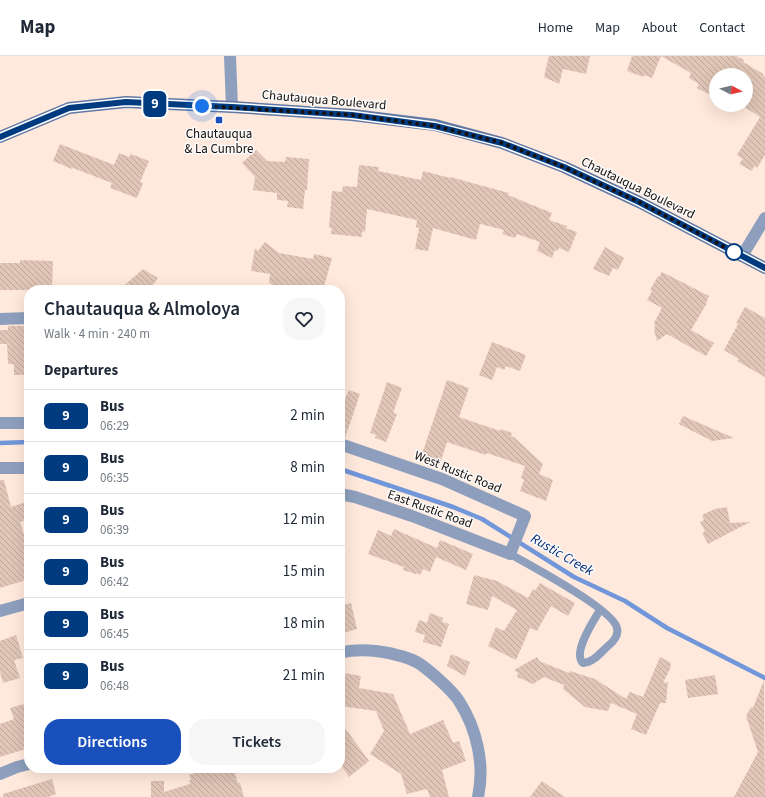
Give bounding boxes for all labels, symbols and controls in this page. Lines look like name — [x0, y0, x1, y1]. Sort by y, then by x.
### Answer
text: Map — [20, 14, 55, 41]
text: Home — [538, 18, 573, 38]
text: Map — [595, 18, 620, 38]
text: About — [642, 18, 677, 38]
text: Contact — [699, 18, 745, 38]
north arrow — [709, 68, 753, 112]
map controls — [709, 68, 753, 112]
street label: Chautauqua Boulevard — [261, 86, 387, 114]
line badge: 9 — [142, 91, 168, 117]
text: 9 — [151, 94, 159, 114]
your location — [192, 96, 212, 116]
marker: Chautauqua & La Cumbre — [214, 115, 224, 125]
place label: Chautauqua & La Cumbre — [184, 125, 254, 158]
street label: Chautauqua Boulevard — [578, 153, 698, 223]
unlabelled marker — [725, 243, 743, 261]
text: Chautauqua & Almoloya — [44, 296, 240, 323]
button: heart — [283, 298, 325, 340]
text: Walk · 4 min · 240 m — [44, 325, 150, 343]
text: Departures — [44, 360, 118, 381]
text: Bus — [100, 396, 124, 417]
text: 2 min — [290, 405, 325, 426]
text: 9 — [62, 406, 70, 426]
text: 06:29 — [100, 417, 129, 435]
street label: West Rustic Road — [412, 446, 504, 498]
text: Bus — [100, 448, 124, 469]
text: 8 min — [290, 457, 325, 478]
text: 9 — [62, 458, 70, 478]
text: 06:35 — [100, 469, 129, 487]
street label: East Rustic Road — [385, 485, 475, 533]
text: Bus — [100, 500, 124, 521]
text: 12 min — [283, 509, 325, 530]
text: 9 — [62, 510, 70, 530]
text: 06:39 — [100, 521, 129, 539]
water label: Rustic Creek — [527, 529, 598, 581]
text: Bus — [100, 552, 124, 573]
text: 15 min — [283, 561, 325, 582]
text: 9 — [62, 562, 70, 582]
text: 06:42 — [100, 573, 129, 591]
text: Bus — [100, 604, 124, 625]
text: 18 min — [283, 613, 325, 634]
text: 9 — [62, 614, 70, 634]
text: 06:45 — [100, 625, 129, 643]
text: Bus — [100, 656, 124, 677]
text: 21 min — [283, 665, 325, 686]
text: 9 — [62, 666, 70, 686]
text: 06:48 — [100, 677, 129, 695]
button: Directions — [44, 719, 181, 765]
button: Tickets — [189, 719, 325, 765]

